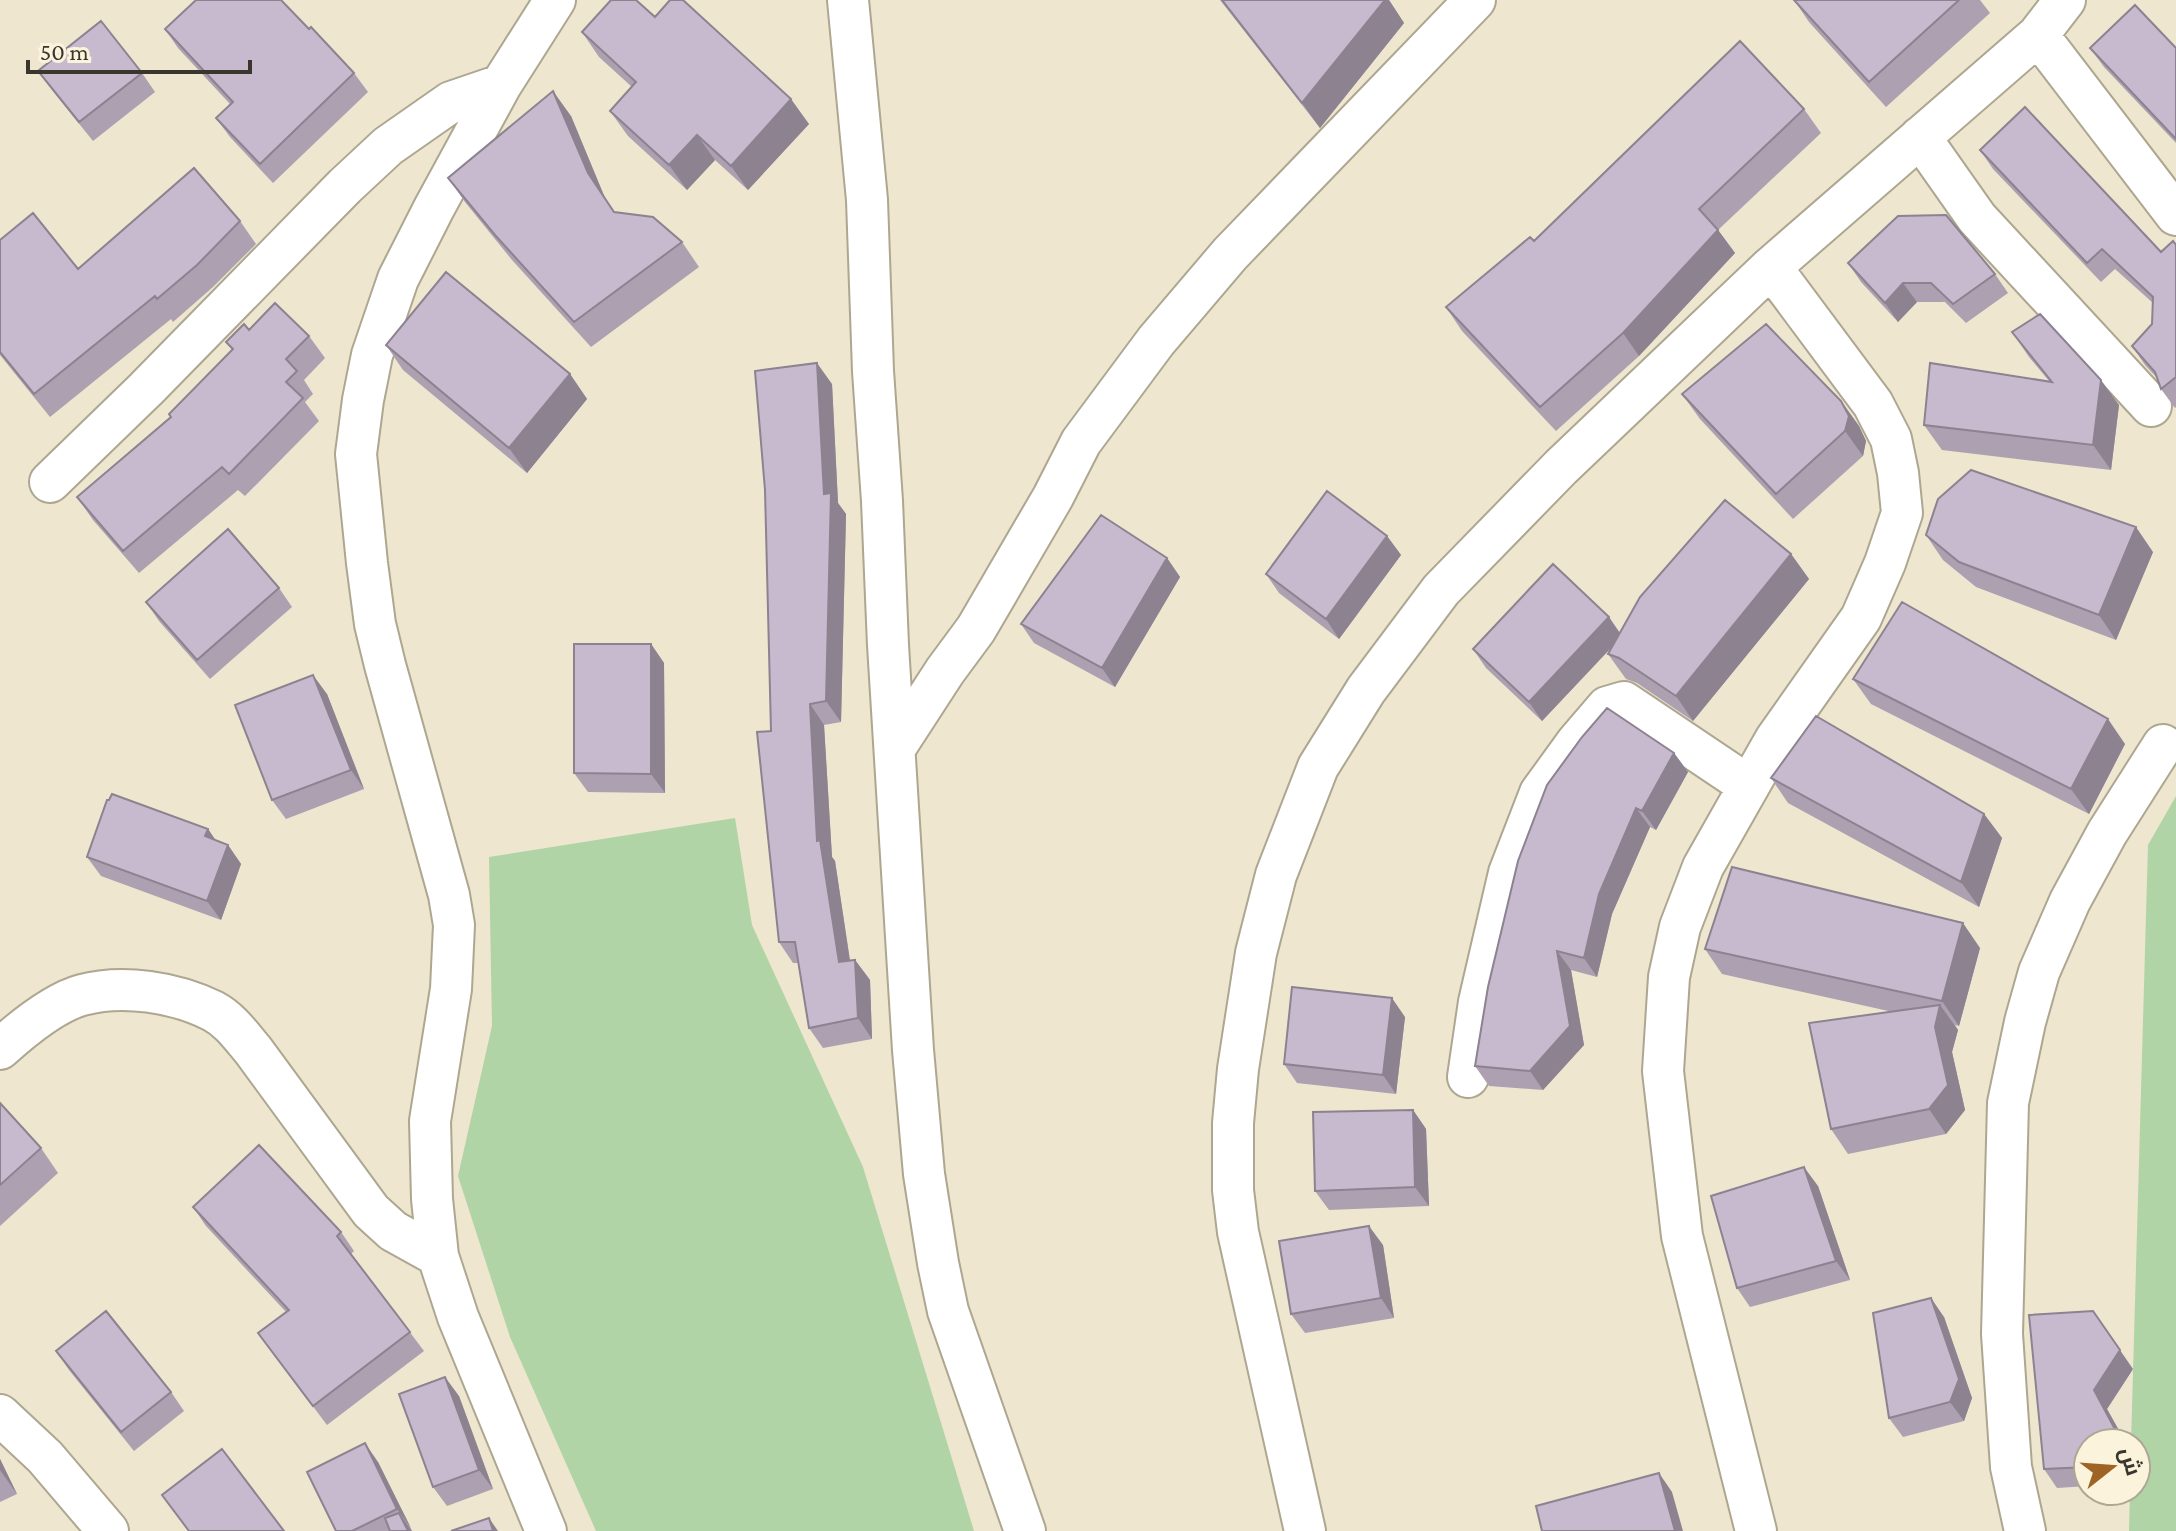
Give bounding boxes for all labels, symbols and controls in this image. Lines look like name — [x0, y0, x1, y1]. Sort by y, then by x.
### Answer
scale bar — [28, 24, 250, 74]
text: 50 m — [40, 38, 89, 65]
north arrow — [2072, 1427, 2152, 1507]
text: ش — [2114, 1444, 2147, 1479]

